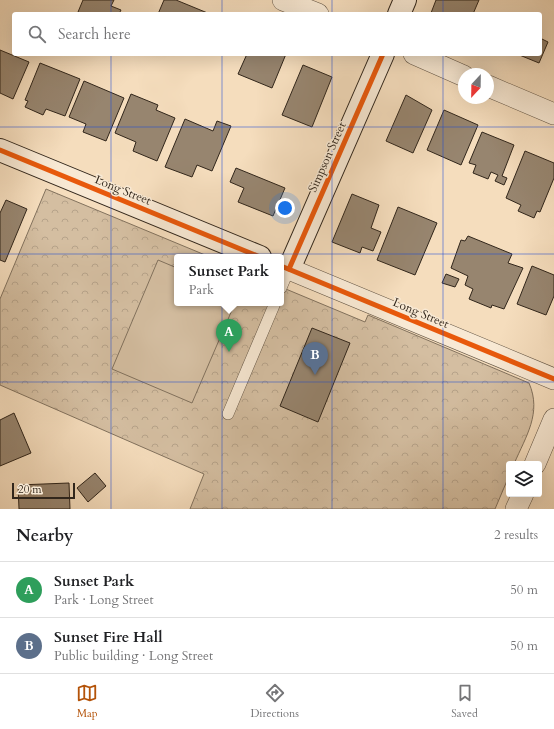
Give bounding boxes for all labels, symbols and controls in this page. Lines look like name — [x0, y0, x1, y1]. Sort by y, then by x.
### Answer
search box — [12, 12, 542, 56]
icon: search — [26, 23, 48, 45]
text: Search here — [58, 24, 131, 44]
north arrow — [458, 68, 494, 104]
street label: Simpson Street — [304, 119, 350, 195]
street label: Long Street — [92, 171, 154, 209]
your location — [275, 198, 295, 218]
popup — [174, 254, 284, 306]
text: Sunset Park — [189, 261, 269, 281]
text: Park — [189, 281, 214, 299]
street label: Long Street — [391, 294, 452, 332]
pin: A — [216, 319, 242, 352]
pin: B — [302, 342, 328, 375]
map controls — [506, 461, 542, 497]
button: layers — [506, 461, 542, 497]
scale bar — [12, 481, 75, 500]
text: 20 m — [18, 482, 42, 497]
text: Nearby — [16, 524, 73, 547]
text: 2 results — [494, 526, 538, 544]
text: Sunset Park — [54, 571, 134, 591]
text: A — [24, 581, 34, 599]
text: 50 m — [510, 581, 538, 599]
text: Park · Long Street — [54, 591, 154, 609]
text: Sunset Fire Hall — [54, 627, 163, 647]
text: B — [24, 637, 34, 655]
text: 50 m — [510, 637, 538, 655]
text: Public building · Long Street — [54, 647, 213, 665]
tab: Map — [76, 682, 98, 721]
tab: Directions — [250, 682, 299, 721]
tab: Saved — [451, 682, 478, 721]

